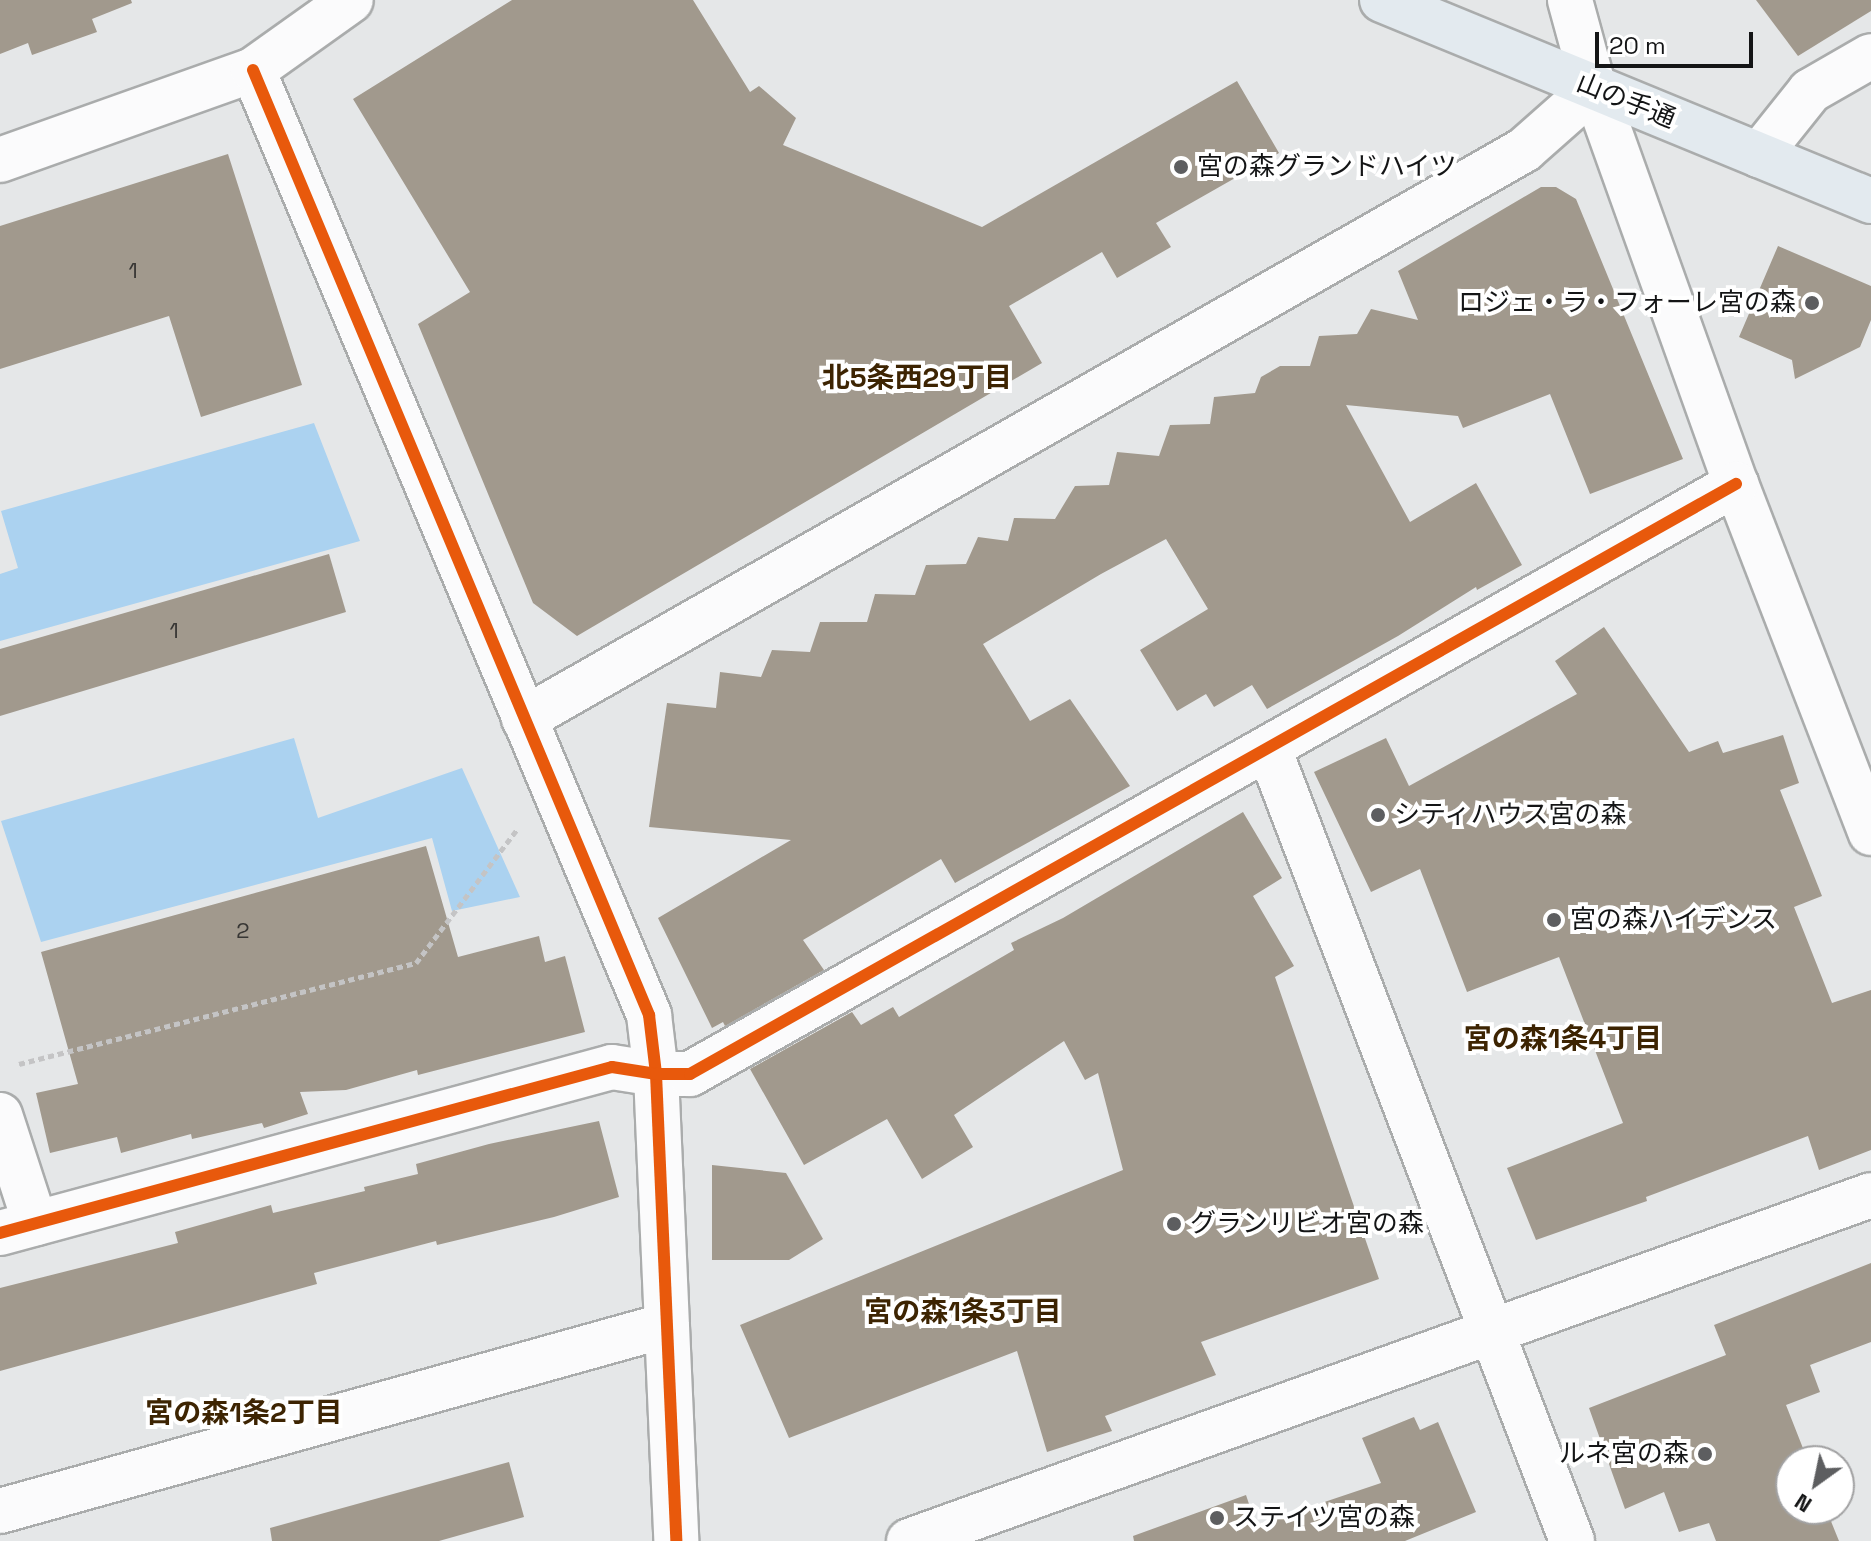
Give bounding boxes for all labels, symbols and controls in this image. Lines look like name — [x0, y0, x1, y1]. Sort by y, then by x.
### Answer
scale bar — [1599, 16, 1757, 66]
text: 20 m — [1609, 30, 1666, 61]
street label: 山の手通 — [1572, 67, 1680, 135]
place label: 宮の森グランドハイツ — [1197, 151, 1457, 183]
marker: 宮の森グランドハイツ — [1172, 158, 1190, 176]
house number: 1 — [128, 258, 138, 284]
place label: ロジェ・ラ・フォーレ宮の森 — [1458, 287, 1796, 319]
marker: ロジェ・ラ・フォーレ宮の森 — [1803, 294, 1821, 312]
district label: 北5条西29丁目 — [822, 360, 1012, 394]
house number: 1 — [169, 618, 179, 644]
place label: シティハウス宮の森 — [1394, 799, 1628, 831]
marker: シティハウス宮の森 — [1369, 806, 1387, 824]
place label: 宮の森ハイデンス — [1570, 904, 1778, 936]
marker: 宮の森ハイデンス — [1545, 911, 1563, 929]
house number: 2 — [236, 918, 250, 944]
district label: 宮の森1条4丁目 — [1464, 1021, 1662, 1055]
place label: グランリビオ宮の森 — [1190, 1208, 1424, 1240]
marker: グランリビオ宮の森 — [1165, 1215, 1183, 1233]
district label: 宮の森1条3丁目 — [864, 1294, 1062, 1328]
district label: 宮の森1条2丁目 — [145, 1395, 343, 1429]
place label: ルネ宮の森 — [1559, 1438, 1689, 1470]
marker: ルネ宮の森 — [1696, 1445, 1714, 1463]
north arrow — [1775, 1445, 1855, 1525]
text: N — [1789, 1488, 1817, 1519]
place label: ステイツ宮の森 — [1233, 1502, 1415, 1534]
marker: ステイツ宮の森 — [1208, 1509, 1226, 1527]

